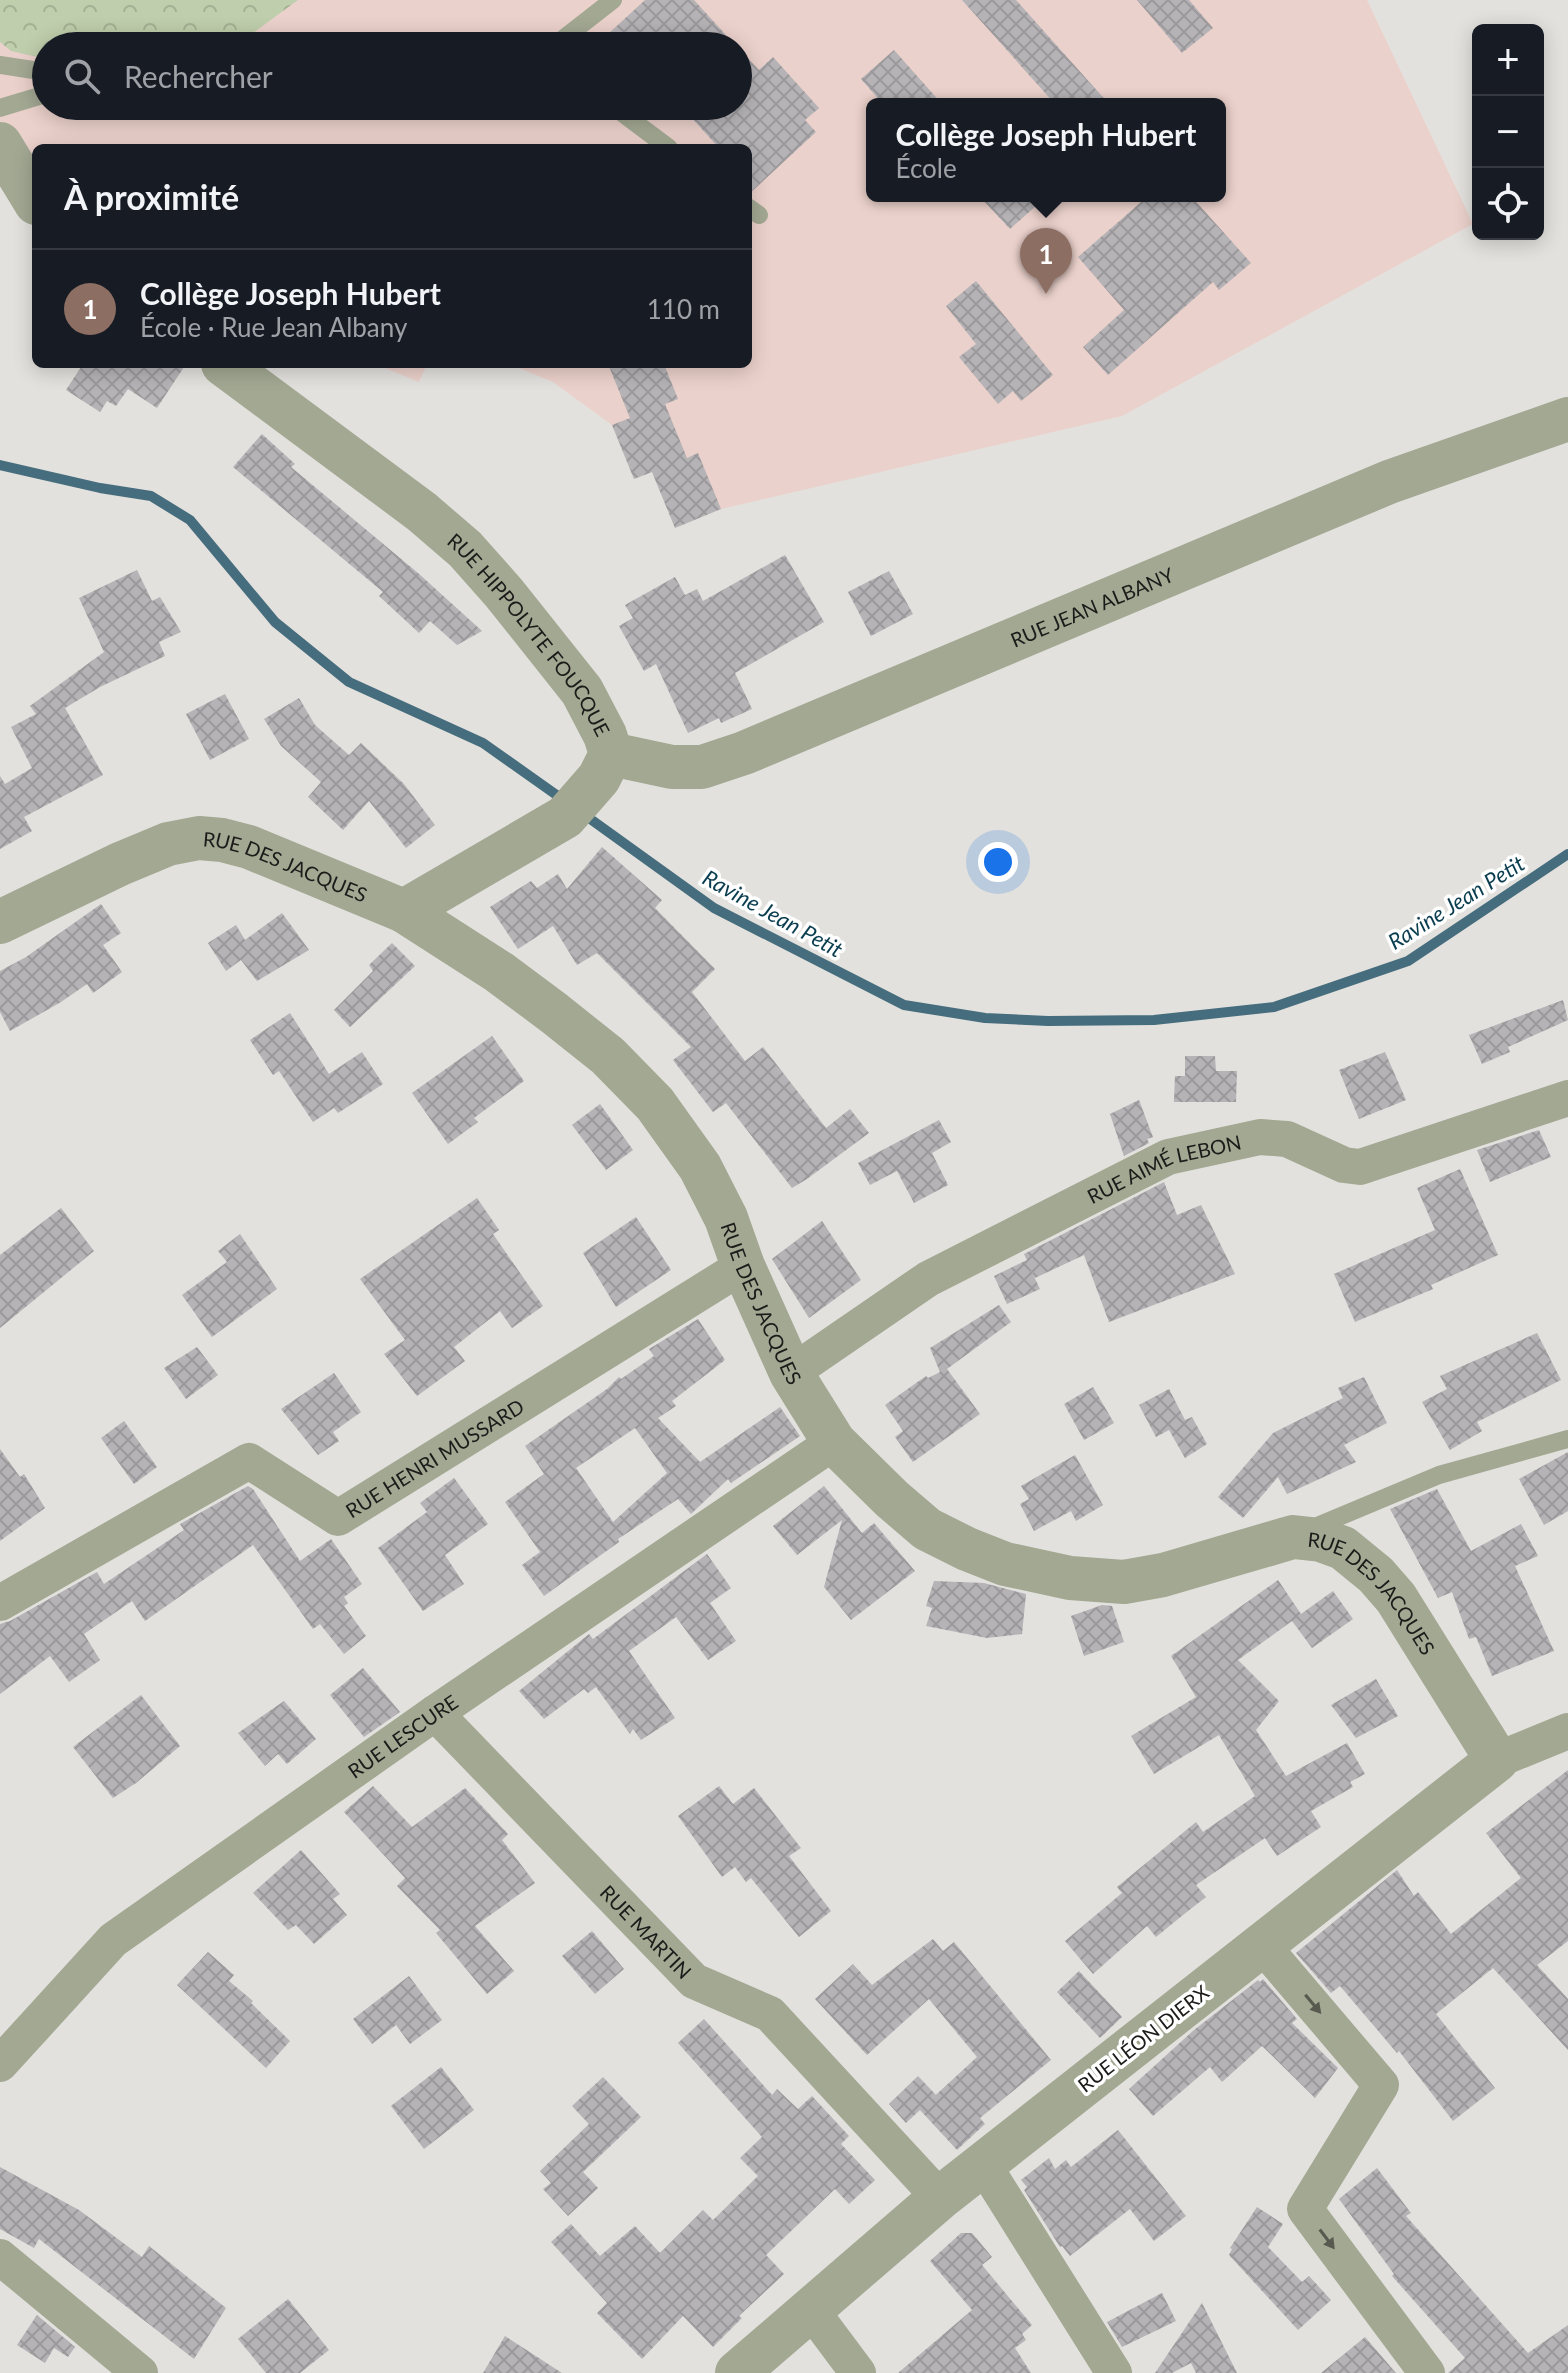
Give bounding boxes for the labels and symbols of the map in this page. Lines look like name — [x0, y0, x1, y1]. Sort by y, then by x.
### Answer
pin: 1 — [1020, 228, 1072, 294]
street label: RUE HIPPOLYTE FOUCQUE — [443, 528, 615, 740]
street label: RUE JEAN ALBANY — [1007, 562, 1177, 652]
street label: RUE DES JACQUES — [202, 826, 371, 907]
your location — [978, 842, 1018, 882]
water label: Ravine Jean Petit — [1383, 849, 1529, 955]
water label: Ravine Jean Petit — [698, 863, 848, 963]
street label: RUE AIMÉ LEBON — [1083, 1129, 1243, 1208]
street label: RUE DES JACQUES — [716, 1219, 807, 1388]
street label: RUE HENRI MUSSARD — [341, 1394, 528, 1522]
street label: RUE DES JACQUES — [1307, 1527, 1440, 1659]
street label: RUE LESCURE — [343, 1689, 462, 1783]
street label: RUE MARTIN — [596, 1880, 697, 1983]
street label: RUE LÉON DIERX — [1073, 1979, 1213, 2097]
one-way arrow — [1304, 1994, 1321, 2014]
one-way arrow — [1319, 2229, 1335, 2249]

